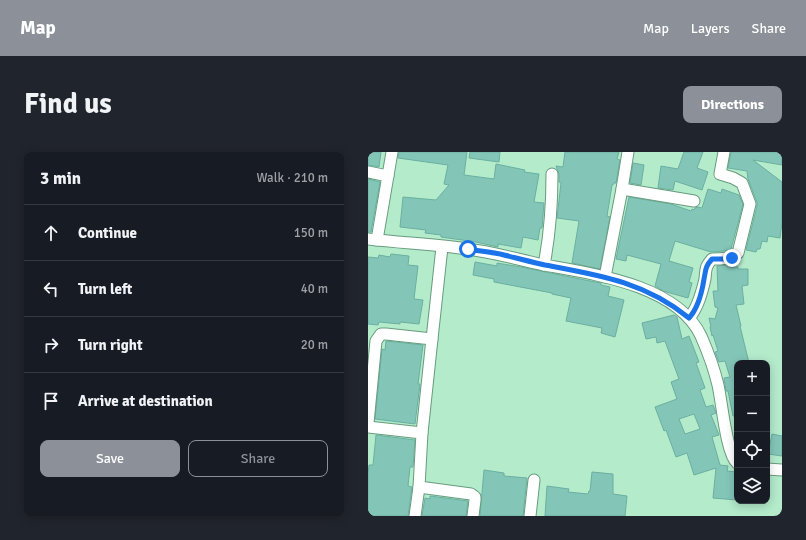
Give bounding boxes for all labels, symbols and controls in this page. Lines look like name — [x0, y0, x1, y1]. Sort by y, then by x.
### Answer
text: Map — [20, 16, 56, 40]
text: Map — [643, 20, 669, 37]
text: Layers — [691, 20, 730, 37]
text: Share — [752, 20, 786, 37]
button: Directions — [683, 86, 782, 123]
text: Find us — [24, 87, 112, 121]
text: 3 min — [40, 168, 81, 189]
text: Walk · 210 m — [257, 170, 328, 186]
icon: ahead — [40, 222, 62, 244]
text: Continue — [78, 224, 137, 242]
text: 150 m — [294, 225, 328, 241]
route start — [459, 240, 477, 258]
route end — [723, 249, 741, 267]
icon: left — [40, 278, 62, 300]
text: Turn left — [78, 280, 132, 298]
text: 40 m — [301, 281, 328, 297]
icon: right — [40, 334, 62, 356]
text: Turn right — [78, 336, 143, 354]
text: 20 m — [301, 337, 328, 353]
map controls — [734, 360, 770, 504]
button: + — [734, 360, 770, 396]
icon: arrive — [40, 390, 62, 412]
text: Arrive at destination — [78, 392, 213, 410]
button: − — [734, 396, 770, 432]
button: locate — [734, 432, 770, 468]
button: Save — [40, 440, 180, 477]
button: Share — [188, 440, 328, 477]
button: layers — [734, 468, 770, 504]

